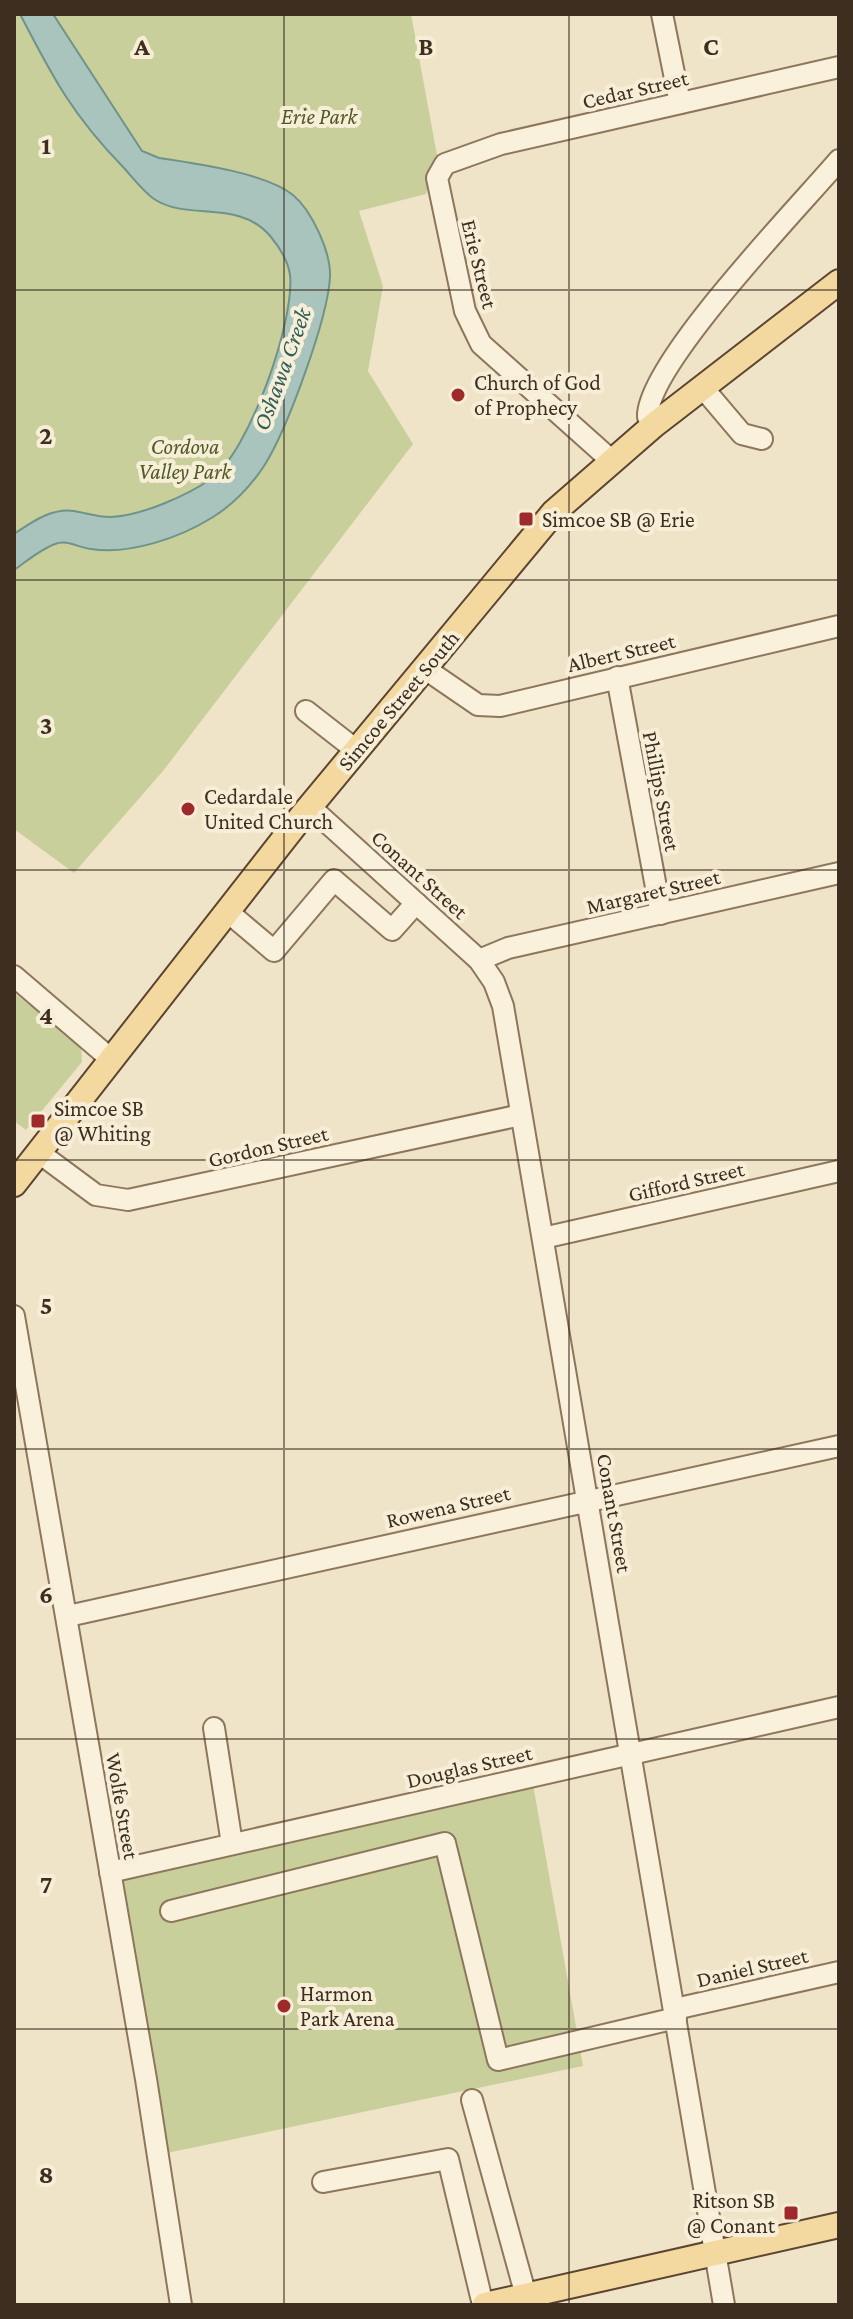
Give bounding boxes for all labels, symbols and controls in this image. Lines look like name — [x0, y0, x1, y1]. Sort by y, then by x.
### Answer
text: A — [133, 32, 150, 61]
text: B — [418, 32, 434, 61]
text: C — [703, 32, 719, 61]
street label: Cedar Street — [580, 65, 691, 114]
park label: Erie Park — [281, 104, 358, 129]
text: 1 — [41, 131, 51, 160]
street label: Erie Street — [456, 217, 503, 312]
water label: Oshawa Creek — [247, 303, 317, 434]
place label: Church of God of Prophecy — [474, 370, 601, 420]
marker: Church of God of Prophecy — [449, 386, 467, 404]
text: 2 — [39, 421, 53, 450]
park label: Cordova Valley Park — [139, 434, 233, 484]
place label: Simcoe SB @ Erie — [542, 507, 695, 532]
marker: Simcoe SB @ Erie — [517, 510, 535, 528]
street label: Simcoe Street South — [333, 625, 464, 775]
street label: Albert Street — [565, 628, 678, 677]
text: 3 — [40, 711, 52, 740]
street label: Phillips Street — [638, 729, 686, 854]
place label: Cedardale United Church — [204, 784, 333, 834]
marker: Cedardale United Church — [179, 800, 197, 818]
street label: Conant Street — [367, 825, 473, 924]
street label: Margaret Street — [584, 864, 723, 919]
text: 4 — [39, 1001, 53, 1030]
place label: Simcoe SB @ Whiting — [54, 1096, 151, 1146]
marker: Simcoe SB @ Whiting — [29, 1112, 47, 1130]
street label: Gordon Street — [206, 1120, 331, 1172]
street label: Gifford Street — [626, 1156, 747, 1207]
text: 5 — [40, 1291, 52, 1320]
street label: Conant Street — [592, 1452, 637, 1575]
street label: Rowena Street — [384, 1480, 513, 1533]
text: 6 — [39, 1580, 53, 1609]
street label: Douglas Street — [404, 1740, 535, 1793]
street label: Wolfe Street — [101, 1751, 144, 1862]
text: 7 — [40, 1870, 52, 1899]
street label: Daniel Street — [694, 1942, 811, 1992]
place label: Harmon Park Arena — [300, 1981, 395, 2031]
marker: Harmon Park Arena — [275, 1997, 293, 2015]
text: 8 — [38, 2160, 54, 2189]
place label: Ritson SB @ Conant — [687, 2188, 776, 2238]
marker: Ritson SB @ Conant — [782, 2204, 800, 2222]

